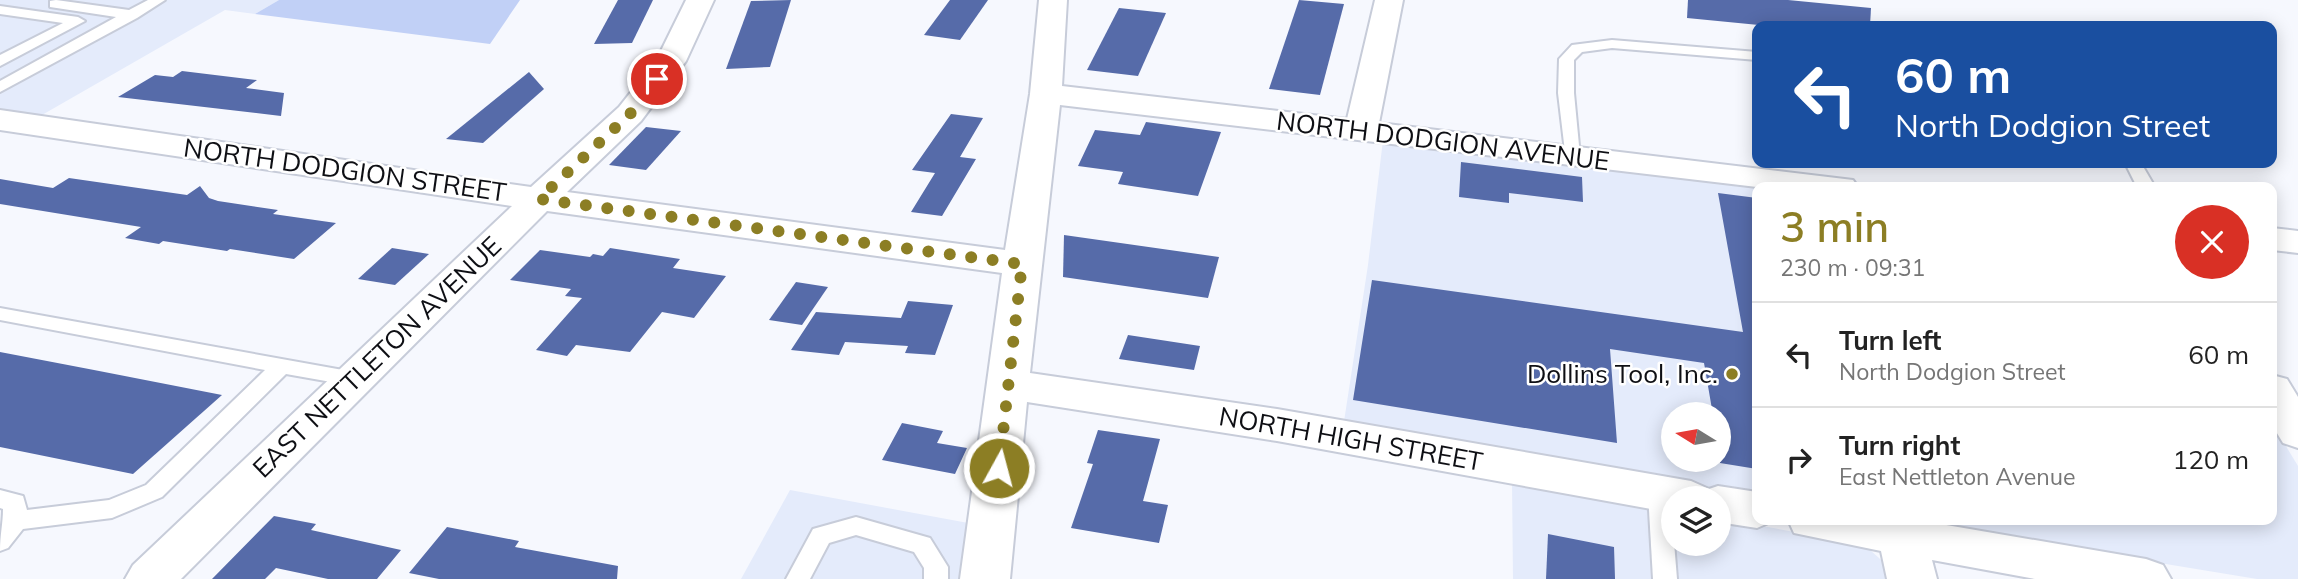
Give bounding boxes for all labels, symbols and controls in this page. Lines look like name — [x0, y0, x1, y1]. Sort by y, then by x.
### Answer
text: 60 m — [1895, 44, 2011, 105]
pin — [627, 49, 687, 109]
icon: left — [1780, 49, 1871, 140]
icon: arrive — [638, 60, 676, 98]
street label: NORTH DODGION AVENUE — [1275, 104, 1611, 177]
text: North Dodgion Street — [1895, 105, 2210, 145]
street label: NORTH DODGION STREET — [181, 130, 509, 209]
text: 3 min — [1780, 200, 1889, 253]
button: close — [2175, 205, 2249, 279]
street label: EAST NETTLETON AVENUE — [245, 229, 508, 484]
text: 230 m · 09:31 — [1780, 253, 1925, 282]
text: Turn left — [1839, 324, 1941, 357]
icon: left — [1780, 336, 1818, 374]
text: 60 m — [2188, 338, 2249, 371]
place label: Dollins Tool, Inc. — [1527, 357, 1718, 390]
text: North Dodgion Street — [1839, 357, 2065, 386]
marker: Dollins Tool, Inc. — [1724, 366, 1740, 382]
street label: NORTH HIGH STREET — [1217, 399, 1486, 478]
north arrow — [1661, 402, 1731, 472]
map controls — [1661, 402, 1731, 556]
text: Turn right — [1839, 429, 1960, 462]
position arrow — [962, 431, 1036, 505]
icon: right — [1780, 441, 1818, 479]
text: 120 m — [2173, 443, 2249, 476]
text: East Nettleton Avenue — [1839, 462, 2076, 491]
button: layers — [1661, 486, 1731, 556]

